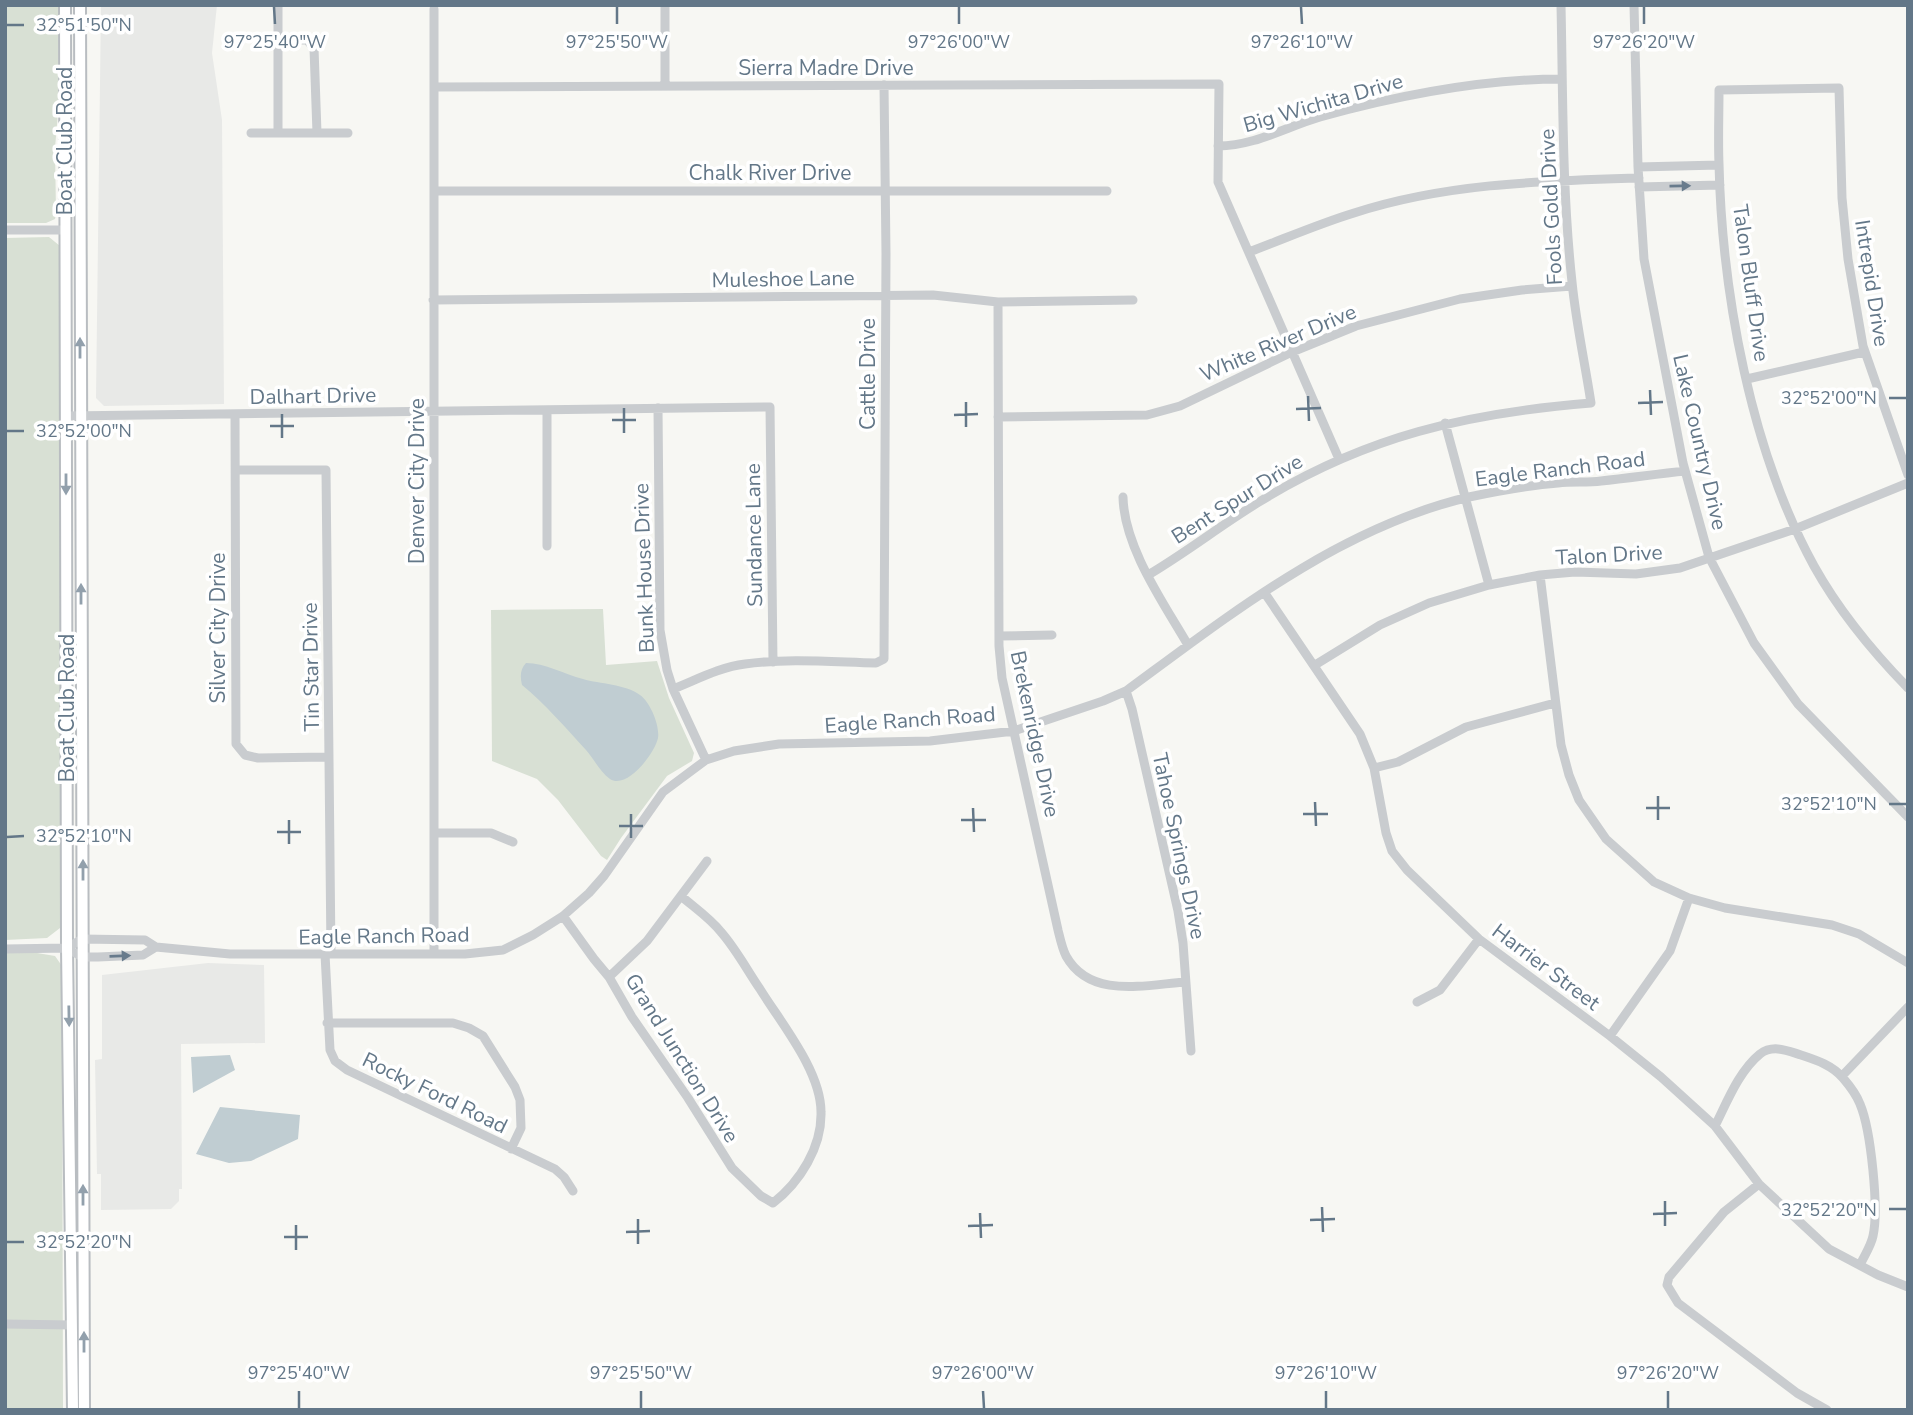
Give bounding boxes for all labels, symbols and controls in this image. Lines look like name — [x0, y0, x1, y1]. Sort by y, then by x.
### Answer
text: 32°51'50"N — [36, 13, 132, 37]
text: 97°25'40"W — [224, 30, 326, 54]
text: 97°25'50"W — [566, 30, 668, 54]
text: 97°26'00"W — [908, 30, 1010, 54]
text: 97°26'10"W — [1251, 30, 1353, 54]
text: 97°26'20"W — [1593, 30, 1695, 54]
street label: Sierra Madre Drive — [738, 54, 914, 82]
street label: Boat Club Road — [51, 67, 79, 215]
street label: Big Wichita Drive — [1240, 67, 1406, 139]
street label: Fools Gold Drive — [1533, 128, 1569, 286]
street label: Chalk River Drive — [689, 159, 851, 187]
one-way arrow — [1669, 180, 1691, 192]
street label: Talon Bluff Drive — [1726, 203, 1776, 363]
street label: Intrepid Drive — [1848, 218, 1896, 348]
street label: Muleshoe Lane — [711, 264, 855, 294]
street label: White River Drive — [1196, 297, 1360, 389]
street label: Cattle Drive — [854, 318, 882, 430]
one-way arrow — [74, 336, 86, 358]
street label: Lake Country Drive — [1666, 351, 1734, 533]
street label: Dalhart Drive — [249, 381, 377, 411]
text: 32°52'00"N — [1781, 386, 1877, 410]
street label: Denver City Drive — [403, 398, 431, 564]
text: 32°52'00"N — [36, 419, 132, 443]
street label: Eagle Ranch Road — [1473, 445, 1647, 493]
street label: Bent Spur Drive — [1166, 447, 1308, 551]
street label: Sundance Lane — [739, 463, 769, 607]
one-way arrow — [60, 474, 72, 496]
street label: Bunk House Drive — [627, 483, 661, 653]
street label: Talon Drive — [1555, 538, 1663, 572]
street label: Silver City Drive — [204, 553, 232, 704]
one-way arrow — [75, 583, 87, 605]
street label: Tin Star Drive — [296, 602, 326, 732]
street label: Boat Club Road — [53, 634, 81, 782]
street label: Brekenridge Drive — [1004, 648, 1066, 820]
street label: Eagle Ranch Road — [824, 700, 996, 740]
street label: Tahoe Springs Drive — [1146, 750, 1212, 942]
text: 32°52'10"N — [1781, 792, 1877, 816]
text: 32°52'10"N — [36, 824, 132, 848]
one-way arrow — [77, 859, 88, 881]
street label: Harrier Street — [1486, 917, 1606, 1017]
street label: Eagle Ranch Road — [298, 921, 470, 951]
one-way arrow — [110, 951, 132, 962]
street label: Grand Junction Drive — [619, 968, 745, 1148]
one-way arrow — [63, 1005, 74, 1027]
street label: Rocky Ford Road — [358, 1046, 512, 1140]
one-way arrow — [77, 1184, 89, 1206]
text: 32°52'20"N — [1781, 1198, 1877, 1222]
text: 32°52'20"N — [36, 1230, 132, 1254]
one-way arrow — [78, 1330, 90, 1352]
text: 97°25'40"W — [248, 1361, 350, 1385]
text: 97°25'50"W — [590, 1361, 692, 1385]
text: 97°26'00"W — [932, 1361, 1034, 1385]
text: 97°26'10"W — [1275, 1361, 1377, 1385]
text: 97°26'20"W — [1617, 1361, 1719, 1385]

